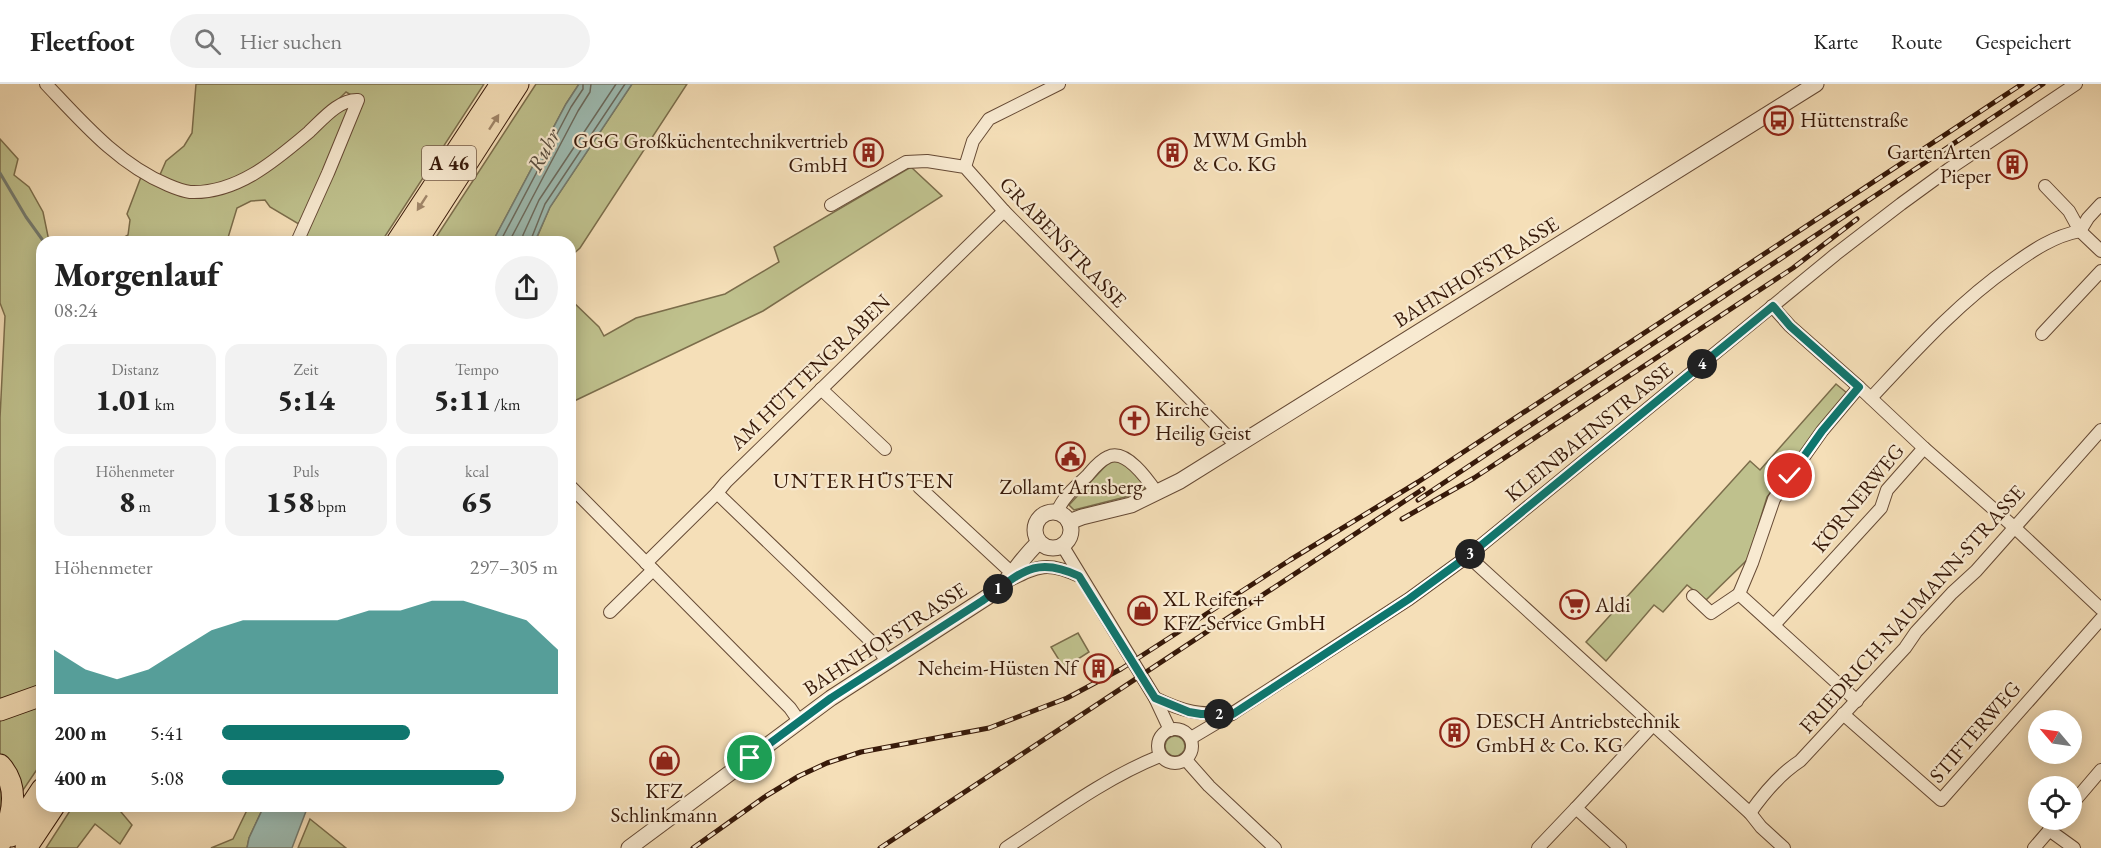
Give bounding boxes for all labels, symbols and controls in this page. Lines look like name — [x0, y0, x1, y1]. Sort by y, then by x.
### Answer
search box — [170, 14, 590, 68]
text: Fleetfoot — [30, 23, 134, 59]
icon: search — [191, 25, 224, 58]
text: Hier suchen — [239, 27, 342, 56]
text: Karte — [1814, 28, 1858, 55]
text: Route — [1891, 28, 1942, 55]
text: Gespeichert — [1975, 28, 2071, 55]
bus stop icon: Hüttenstraße — [1763, 104, 1795, 136]
place label: Hüttenstraße — [1800, 106, 1908, 133]
one-way arrow — [488, 114, 499, 130]
water label: Ruhr — [520, 122, 568, 177]
place label: MWM Gmbh & Co. KG — [1193, 126, 1307, 177]
place label: GGG Großküchentechnikvertrieb GmbH — [573, 127, 848, 178]
building icon: MWM Gmbh & Co. KG — [1156, 136, 1188, 168]
building icon: GGG Großküchentechnikvertrieb GmbH — [853, 137, 885, 169]
place label: GartenArten Pieper — [1887, 138, 1991, 189]
road number: A 46 — [422, 146, 476, 180]
building icon: GartenArten Pieper — [1996, 148, 2028, 180]
street label: GRABENSTRASSE — [994, 170, 1133, 313]
one-way arrow — [417, 195, 428, 211]
street label: BAHNHOFSTRASSE — [1388, 210, 1564, 333]
text: Morgenlauf — [54, 253, 219, 296]
button: share — [495, 256, 558, 319]
street label: AM HÜTTENGRABEN — [723, 288, 896, 456]
text: 08:24 — [54, 297, 97, 323]
pin: 4 — [1687, 349, 1717, 379]
text: 4 — [1698, 353, 1706, 374]
street label: KLEINBAHNSTRASSE — [1499, 356, 1678, 508]
text: Distanz — [111, 359, 159, 380]
text: Zeit — [294, 359, 318, 380]
text: Tempo — [455, 359, 499, 380]
text: 1.01 — [95, 380, 151, 419]
text: 5:14 — [277, 380, 335, 419]
text: 5:11 — [434, 380, 491, 419]
text: km — [151, 394, 175, 415]
text: /km — [491, 394, 520, 415]
place label: Kirche Heilig Geist — [1155, 395, 1251, 446]
church icon: Kirche Heilig Geist — [1118, 405, 1150, 437]
street label: KÖRNERWEG — [1805, 438, 1910, 558]
public building icon: Zollamt Arnsberg — [1055, 440, 1087, 472]
pin — [1764, 450, 1815, 501]
icon: check — [1773, 459, 1806, 492]
text: Höhenmeter — [96, 461, 174, 482]
text: Puls — [293, 461, 319, 482]
text: kcal — [465, 461, 489, 482]
district label: UNTERHÜSTEN — [773, 466, 955, 495]
place label: Zollamt Arnsberg — [1000, 473, 1143, 500]
street label: FRIEDRICH-NAUMANN-STRASSE — [1793, 479, 2031, 738]
text: 8 — [119, 482, 135, 521]
text: 158 — [266, 482, 314, 521]
text: 65 — [461, 482, 493, 521]
text: m — [135, 496, 151, 517]
text: bpm — [314, 496, 346, 517]
pin: 3 — [1455, 539, 1485, 569]
text: 3 — [1466, 543, 1474, 564]
text: Höhenmeter — [54, 554, 153, 580]
text: 297–305 m — [470, 554, 558, 580]
pin: 1 — [983, 574, 1013, 604]
street label: BAHNHOFSTRASSE — [798, 575, 972, 702]
text: 1 — [994, 578, 1002, 599]
place label: XL Reifen + KFZ-Service GmbH — [1162, 585, 1326, 636]
supermarket icon: Aldi — [1558, 589, 1590, 621]
place label: Aldi — [1594, 591, 1630, 618]
shop icon: XL Reifen + KFZ-Service GmbH — [1126, 595, 1158, 627]
building icon: Neheim-Hüsten Nf — [1082, 652, 1114, 684]
place label: Neheim-Hüsten Nf — [918, 654, 1079, 681]
street label: STIFTERWEG — [1923, 675, 2026, 788]
pin: 2 — [1204, 699, 1234, 729]
text: 2 — [1215, 703, 1223, 724]
place label: DESCH Antriebstechnik GmbH & Co. KG — [1476, 707, 1681, 758]
north arrow — [2028, 710, 2082, 764]
map controls — [2028, 710, 2082, 830]
building icon: DESCH Antriebstechnik GmbH & Co. KG — [1439, 717, 1471, 749]
text: 200 m — [54, 720, 107, 746]
text: 5:41 — [150, 720, 184, 746]
pin — [724, 732, 775, 783]
icon: arrive — [733, 741, 766, 774]
shop icon: KFZ Schlinkmann — [648, 744, 680, 776]
text: 400 m — [54, 765, 107, 791]
text: 5:08 — [150, 765, 184, 791]
button: locate — [2028, 776, 2082, 830]
place label: KFZ Schlinkmann — [610, 777, 718, 828]

